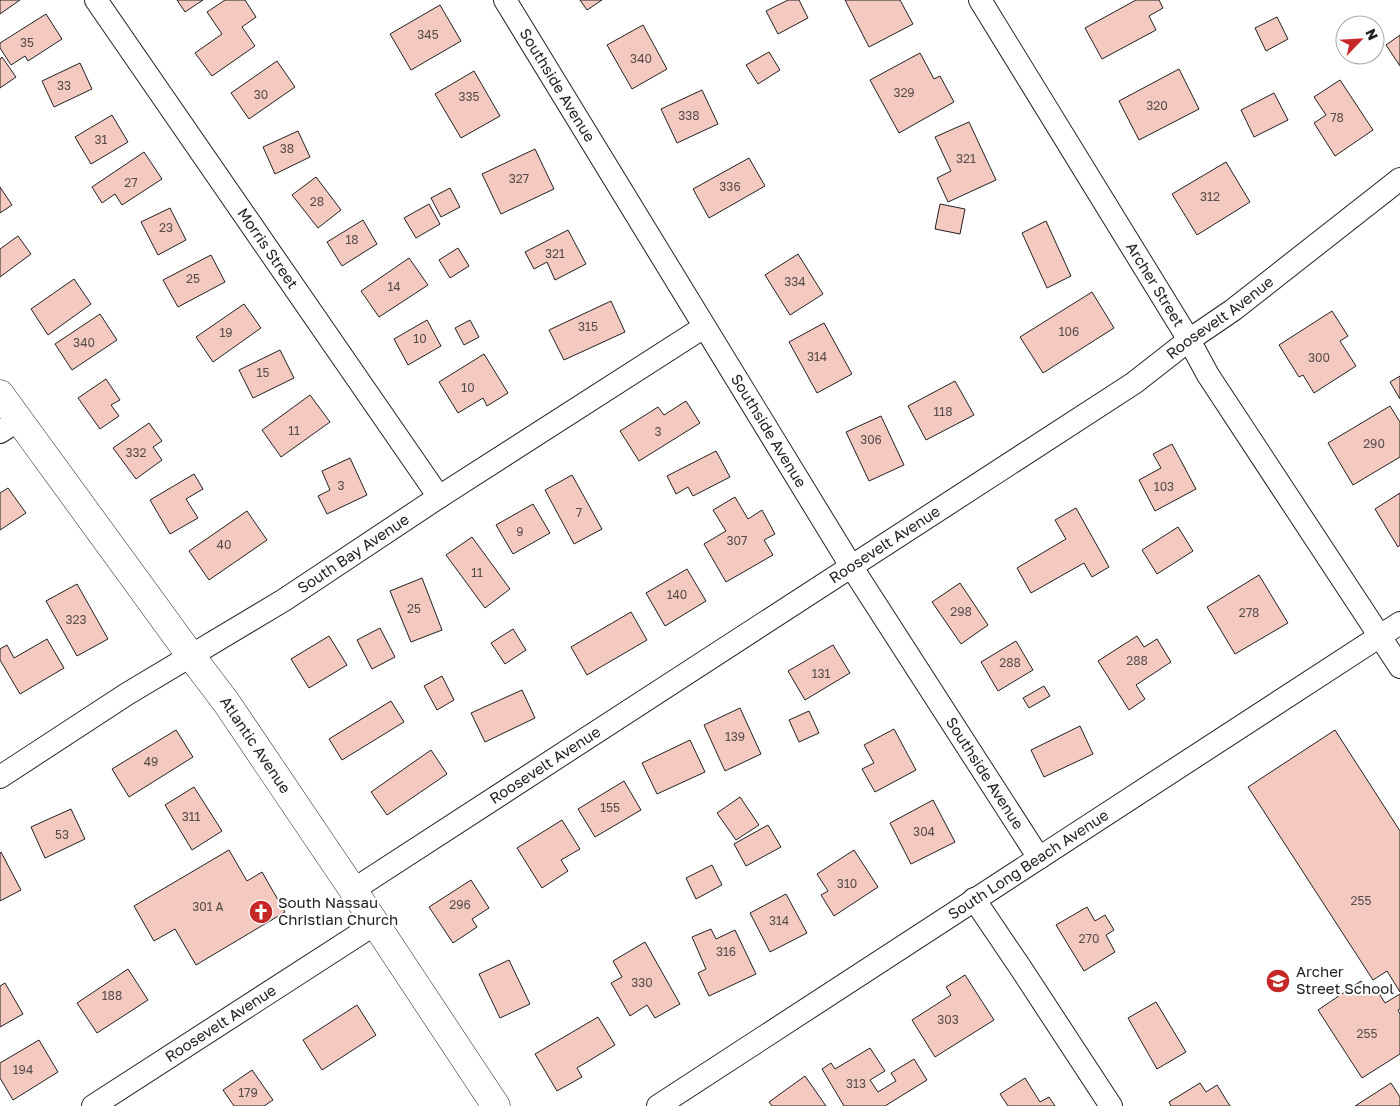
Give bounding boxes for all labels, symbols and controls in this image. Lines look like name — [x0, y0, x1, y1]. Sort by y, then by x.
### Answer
north arrow — [1335, 15, 1385, 65]
street label: Southside Avenue — [517, 25, 600, 145]
text: N — [1362, 26, 1382, 43]
house number: 345 — [417, 27, 439, 42]
house number: 35 — [20, 35, 34, 50]
house number: 340 — [630, 51, 652, 66]
house number: 33 — [57, 78, 71, 93]
house number: 329 — [893, 85, 915, 100]
house number: 30 — [254, 87, 268, 102]
house number: 335 — [458, 89, 480, 104]
house number: 320 — [1146, 98, 1168, 113]
house number: 338 — [678, 108, 700, 123]
house number: 78 — [1330, 110, 1344, 125]
house number: 31 — [95, 132, 108, 147]
house number: 38 — [280, 141, 294, 156]
house number: 321 — [956, 151, 976, 166]
house number: 327 — [509, 171, 529, 186]
house number: 27 — [124, 175, 138, 190]
house number: 336 — [719, 179, 741, 194]
house number: 312 — [1200, 189, 1220, 204]
house number: 28 — [310, 194, 324, 209]
street label: Morris Street — [234, 204, 302, 292]
house number: 23 — [159, 220, 173, 235]
house number: 18 — [345, 232, 359, 247]
street label: Archer Street — [1123, 238, 1189, 330]
house number: 321 — [545, 246, 565, 261]
house number: 25 — [186, 271, 200, 286]
street label: Roosevelt Avenue — [1162, 272, 1277, 362]
house number: 334 — [784, 274, 806, 289]
house number: 14 — [387, 279, 401, 294]
house number: 315 — [578, 319, 598, 334]
house number: 106 — [1059, 324, 1079, 339]
house number: 19 — [219, 325, 233, 340]
house number: 10 — [413, 331, 427, 346]
house number: 340 — [73, 335, 95, 350]
house number: 314 — [807, 349, 827, 364]
house number: 300 — [1308, 350, 1330, 365]
house number: 15 — [257, 365, 269, 380]
street label: Southside Avenue — [728, 370, 811, 491]
house number: 10 — [461, 380, 475, 395]
house number: 118 — [934, 404, 952, 419]
house number: 11 — [288, 423, 300, 438]
house number: 3 — [654, 424, 662, 439]
house number: 306 — [860, 432, 882, 447]
house number: 290 — [1363, 436, 1385, 451]
house number: 332 — [125, 445, 147, 460]
house number: 3 — [337, 478, 345, 493]
house number: 103 — [1154, 479, 1174, 494]
street label: Roosevelt Avenue — [825, 501, 943, 586]
house number: 7 — [576, 505, 582, 520]
street label: South Bay Avenue — [294, 509, 412, 597]
house number: 9 — [516, 524, 524, 539]
house number: 307 — [727, 533, 747, 548]
house number: 40 — [217, 537, 231, 552]
house number: 11 — [471, 565, 483, 580]
house number: 140 — [667, 587, 687, 602]
house number: 25 — [407, 601, 421, 616]
house number: 298 — [950, 604, 972, 619]
house number: 278 — [1239, 605, 1259, 620]
house number: 323 — [65, 612, 87, 627]
house number: 288 — [1126, 653, 1148, 668]
house number: 288 — [999, 655, 1021, 670]
house number: 131 — [812, 666, 831, 681]
street label: Atlantic Avenue — [217, 693, 295, 797]
street label: Southside Avenue — [943, 713, 1028, 832]
street label: Roosevelt Avenue — [486, 722, 604, 807]
house number: 139 — [725, 729, 745, 744]
house number: 49 — [144, 754, 158, 769]
house number: 155 — [600, 800, 620, 815]
street label: South Long Beach Avenue — [944, 805, 1112, 923]
house number: 311 — [182, 809, 201, 824]
house number: 304 — [913, 824, 935, 839]
house number: 53 — [55, 827, 69, 842]
house number: 310 — [837, 876, 857, 891]
place label: South Nassau Christian Church — [278, 893, 398, 928]
house number: 255 — [1351, 893, 1371, 908]
house number: 296 — [449, 897, 471, 912]
house number: 301 A — [192, 899, 224, 914]
church icon: South Nassau Christian Church — [248, 899, 274, 925]
house number: 314 — [769, 913, 789, 928]
house number: 270 — [1079, 931, 1099, 946]
house number: 316 — [716, 944, 736, 959]
place label: Archer Street School — [1296, 962, 1394, 997]
school or university icon: Archer Street School — [1265, 968, 1291, 994]
house number: 330 — [631, 975, 653, 990]
street label: Roosevelt Avenue — [161, 980, 279, 1065]
house number: 188 — [102, 988, 122, 1003]
house number: 303 — [937, 1012, 959, 1027]
house number: 255 — [1357, 1026, 1377, 1041]
house number: 194 — [13, 1062, 33, 1077]
house number: 313 — [846, 1076, 866, 1091]
house number: 179 — [238, 1085, 258, 1100]

